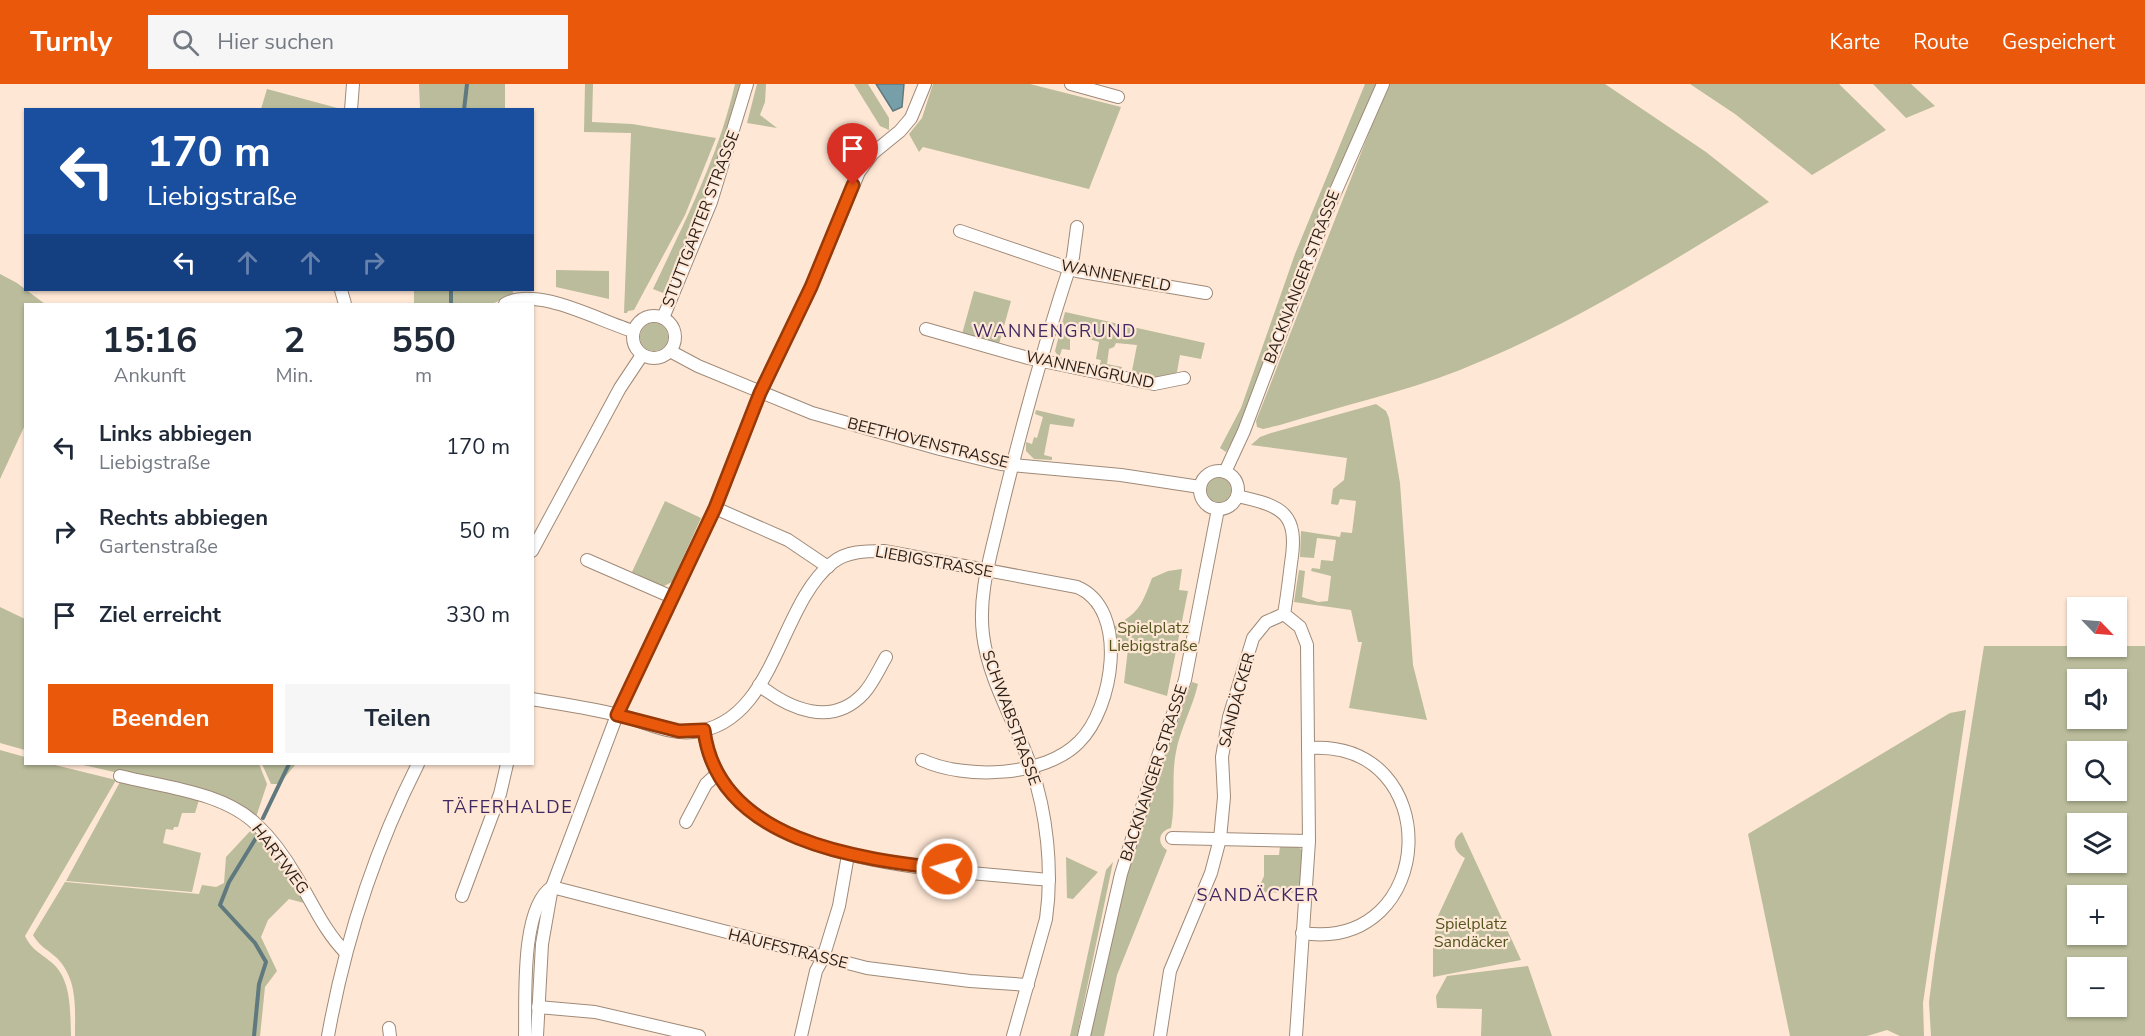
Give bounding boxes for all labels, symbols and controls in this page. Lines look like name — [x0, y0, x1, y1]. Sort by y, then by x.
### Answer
search box — [148, 15, 568, 69]
text: Turnly — [30, 23, 112, 61]
icon: search — [169, 26, 202, 59]
text: Hier suchen — [217, 27, 334, 57]
text: Karte — [1830, 28, 1880, 56]
text: Route — [1913, 28, 1969, 56]
text: Gespeichert — [2002, 28, 2115, 56]
pin — [827, 123, 878, 185]
text: 170 m — [147, 124, 271, 181]
street label: STUTTGARTER STRASSE — [657, 128, 745, 310]
icon: left — [48, 132, 126, 210]
icon: arrive — [836, 132, 869, 165]
text: Liebigstraße — [147, 178, 297, 215]
street label: BACKNANGER STRASSE — [1259, 187, 1345, 367]
icon: left — [168, 246, 201, 279]
icon: ahead — [231, 246, 264, 279]
icon: ahead — [294, 246, 327, 279]
icon: right — [357, 246, 390, 279]
street label: WANNENFELD — [1059, 255, 1173, 297]
text: 15:16 — [102, 316, 197, 365]
text: 2 — [283, 316, 305, 365]
text: 550 — [391, 316, 456, 365]
district label: WANNENGRUND — [973, 319, 1137, 343]
street label: WANNENGRUND — [1024, 346, 1156, 394]
text: Ankunft — [114, 362, 186, 389]
text: Min. — [275, 362, 313, 389]
text: m — [415, 362, 432, 389]
street label: BEETHOVENSTRASSE — [845, 412, 1011, 474]
text: Links abbiegen — [99, 419, 252, 449]
icon: left — [48, 431, 81, 464]
text: 170 m — [446, 432, 510, 462]
text: Liebigstraße — [99, 449, 210, 476]
text: Rechts abbiegen — [99, 503, 268, 533]
icon: right — [48, 515, 81, 548]
text: 50 m — [459, 516, 510, 546]
text: Gartenstraße — [99, 533, 218, 560]
street label: LIEBIGSTRASSE — [874, 541, 994, 583]
north arrow — [2067, 597, 2127, 657]
map controls — [2067, 597, 2127, 1017]
icon: arrive — [48, 599, 81, 632]
text: Ziel erreicht — [99, 600, 221, 630]
text: 330 m — [446, 600, 510, 630]
park label: Spielplatz Liebigstraße — [1108, 617, 1198, 657]
street label: SCHWABSTRASSE — [976, 647, 1046, 789]
street label: SANDÄCKER — [1214, 650, 1260, 750]
button: sound — [2067, 669, 2127, 729]
street label: BACKNANGER STRASSE — [1115, 682, 1193, 864]
button: Beenden — [48, 684, 273, 753]
button: Teilen — [285, 684, 510, 753]
button: search — [2067, 741, 2127, 801]
district label: TÄFERHALDE — [443, 795, 573, 819]
button: layers — [2067, 813, 2127, 873]
street label: HARTWEG — [246, 819, 314, 899]
position arrow — [915, 837, 979, 901]
district label: SANDÄCKER — [1197, 883, 1319, 907]
button: + — [2067, 885, 2127, 945]
park label: Spielplatz Sandäcker — [1434, 913, 1509, 953]
street label: HAUFFSTRASSE — [726, 923, 850, 975]
button: − — [2067, 957, 2127, 1017]

